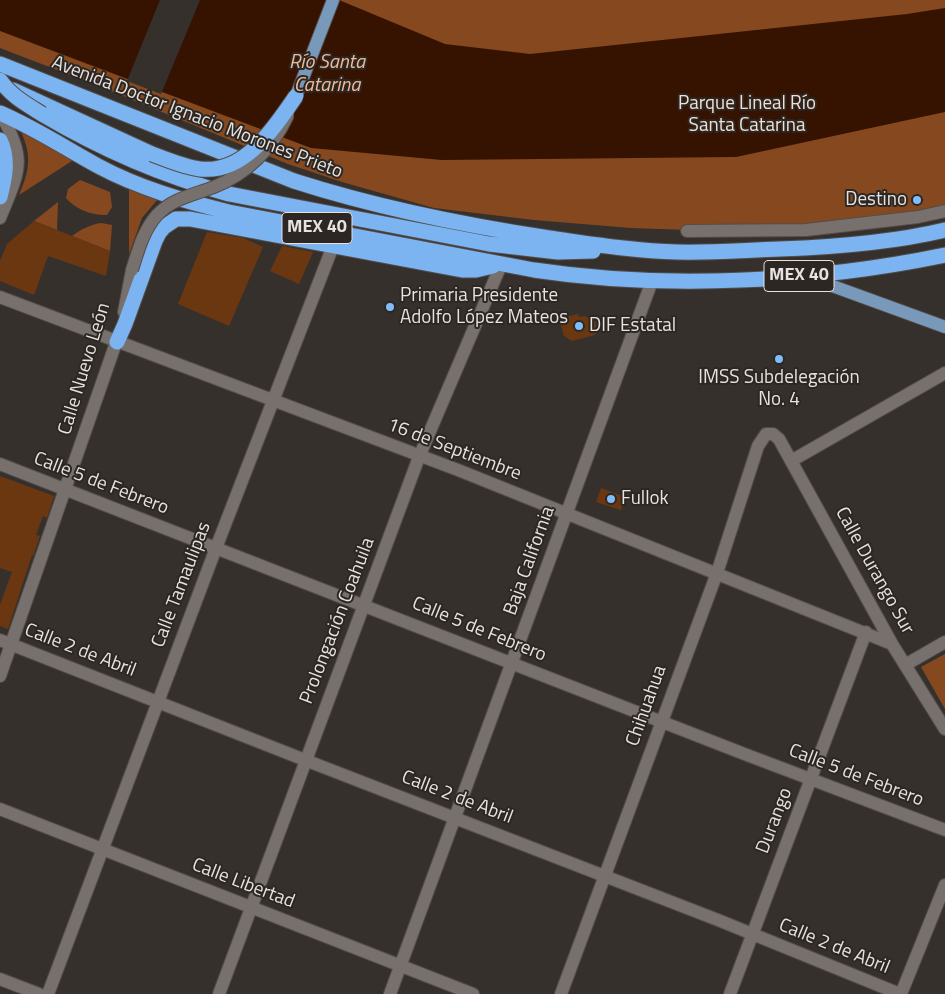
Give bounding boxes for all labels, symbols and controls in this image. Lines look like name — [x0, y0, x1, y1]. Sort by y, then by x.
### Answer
water label: Río Santa Catarina — [289, 51, 365, 98]
street label: Avenida Doctor Ignacio Morones Prieto — [48, 52, 346, 184]
park label: Parque Lineal Río Santa Catarina — [678, 93, 816, 137]
place label: Destino — [845, 189, 907, 211]
marker: Destino — [911, 194, 923, 206]
road number: MEX 40 — [282, 212, 352, 244]
road number: MEX 40 — [764, 260, 834, 292]
place label: Primaria Presidente Adolfo López Mateos — [400, 285, 568, 329]
street label: Calle Nuevo León — [54, 300, 116, 438]
marker: Primaria Presidente Adolfo López Mateos — [384, 301, 396, 313]
place label: DIF Estatal — [589, 315, 676, 337]
marker: DIF Estatal — [573, 320, 585, 332]
marker: IMSS Subdelegación No. 4 — [773, 353, 785, 365]
place label: IMSS Subdelegación No. 4 — [698, 367, 860, 411]
street label: 16 de Septiembre — [384, 414, 524, 486]
street label: Calle 5 de Febrero — [30, 448, 172, 520]
place label: Fullok — [621, 488, 669, 510]
marker: Fullok — [605, 493, 617, 505]
street label: Baja California — [500, 503, 560, 619]
street label: Calle Durango Sur — [830, 503, 918, 639]
street label: Calle Tamaulipas — [148, 519, 216, 651]
street label: Prolongación Coahuila — [296, 535, 380, 707]
street label: Calle 5 de Febrero — [409, 593, 549, 667]
street label: Calle 2 de Abril — [21, 619, 139, 683]
street label: Chihuahua — [622, 662, 672, 750]
street label: Calle 5 de Febrero — [785, 740, 927, 812]
street label: Calle 2 de Abril — [398, 766, 516, 830]
street label: Durango — [752, 785, 798, 857]
street label: Calle Libertad — [188, 854, 298, 914]
street label: Calle 2 de Abril — [775, 914, 893, 980]

